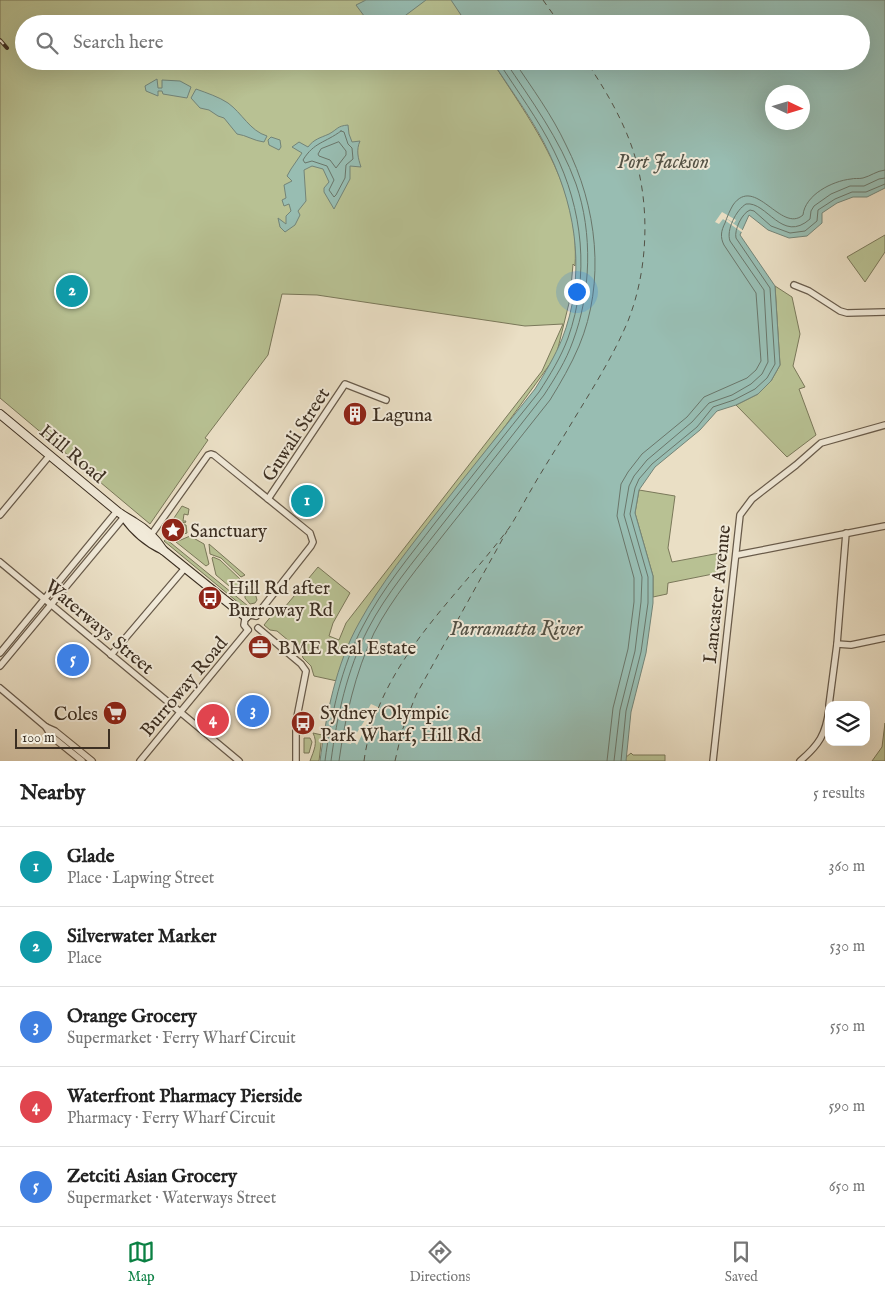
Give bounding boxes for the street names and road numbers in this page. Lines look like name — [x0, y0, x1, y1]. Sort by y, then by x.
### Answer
street label: Guwali Street — [257, 383, 336, 487]
street label: Hill Road — [34, 420, 110, 490]
street label: Lancaster Avenue — [699, 523, 737, 665]
street label: Waterways Street — [39, 575, 159, 680]
street label: Burroway Road — [136, 632, 234, 742]

